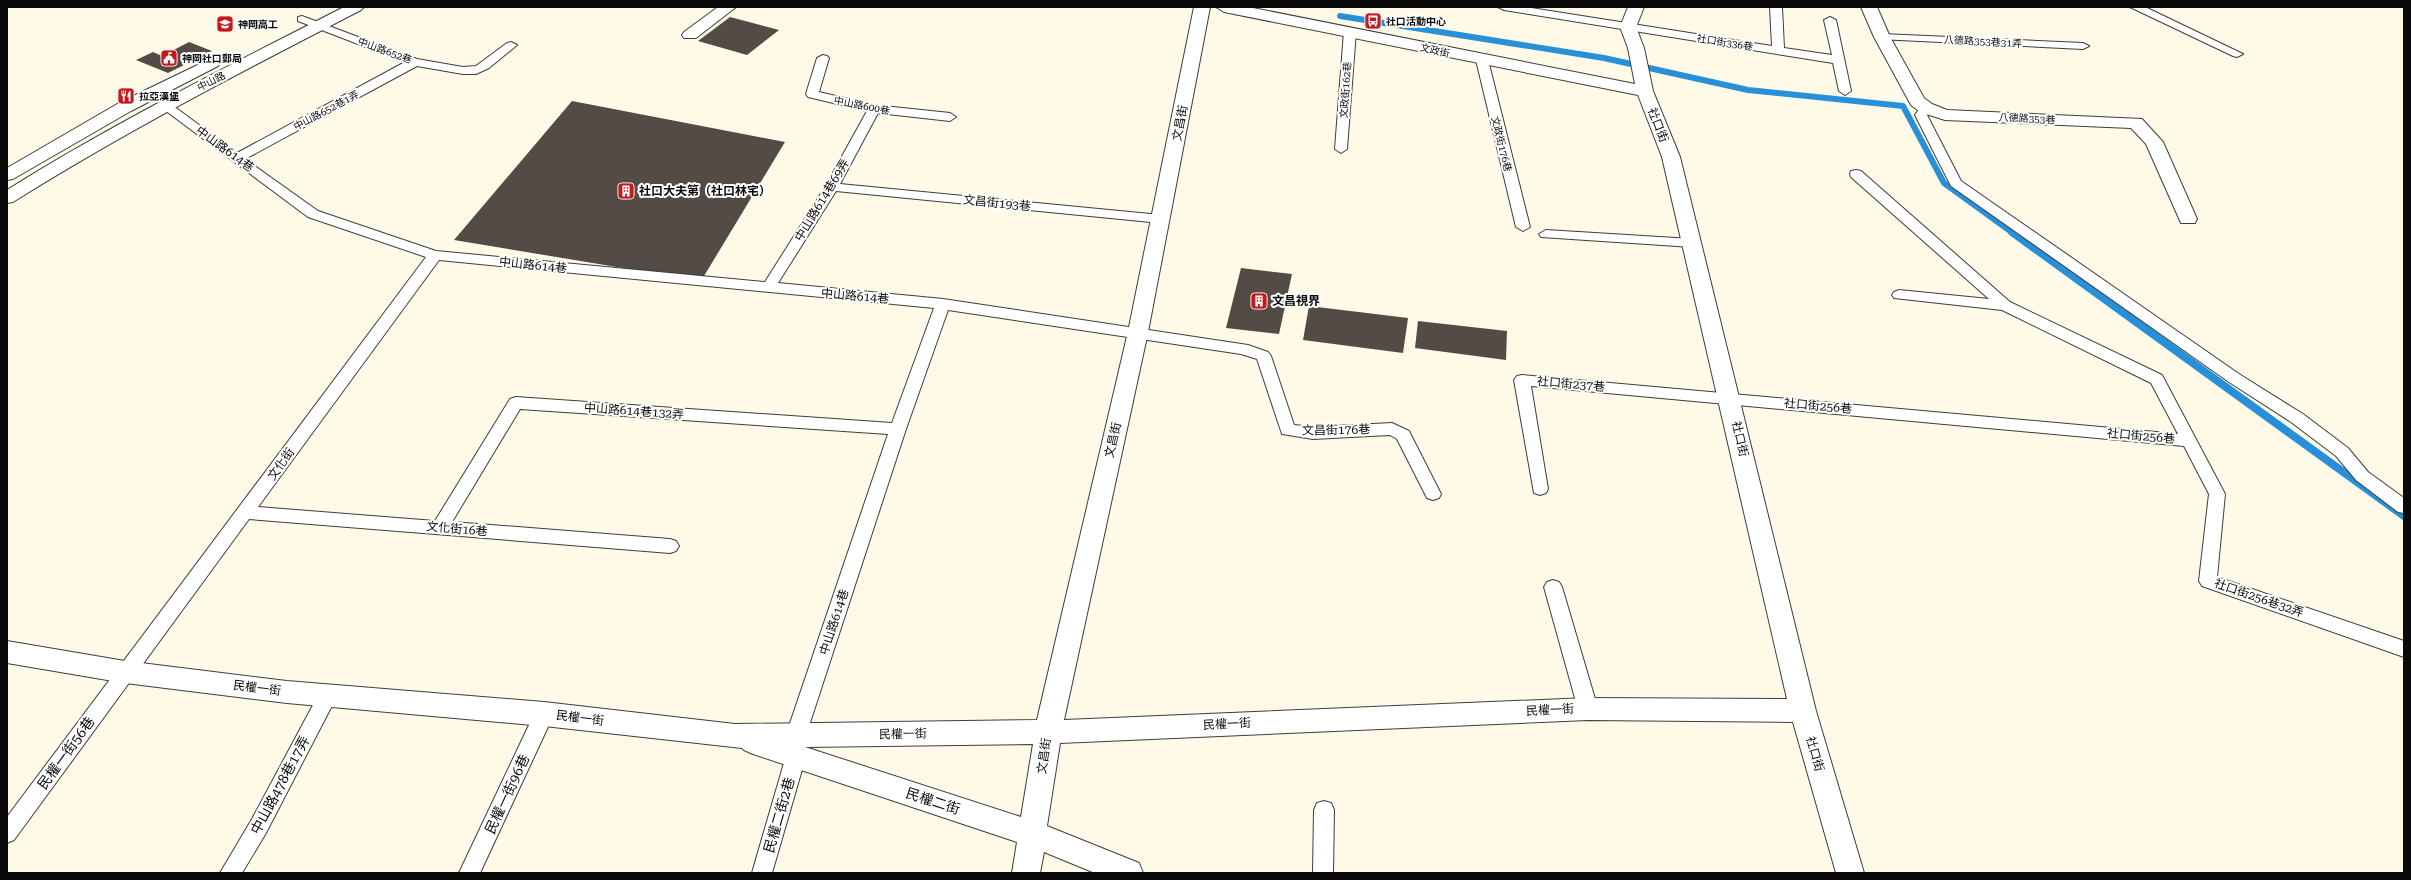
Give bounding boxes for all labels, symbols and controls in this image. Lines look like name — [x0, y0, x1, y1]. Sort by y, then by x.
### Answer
bus stop icon: 社口活動中心 — [1363, 11, 1383, 31]
school or university icon: 神岡高工 — [215, 14, 235, 34]
place label: 社口活動中心 — [1386, 16, 1446, 27]
place label: 神岡高工 — [238, 19, 278, 30]
street label: 社口街336巷 — [1696, 33, 1754, 52]
street label: 八德路353巷31弄 — [1944, 34, 2022, 49]
street label: 中山路652巷 — [356, 36, 413, 65]
street label: 文政街 — [1419, 42, 1451, 59]
public building icon: 神岡社口郵局 — [159, 48, 179, 68]
place label: 神岡社口郵局 — [182, 53, 242, 64]
street label: 文政街162巷 — [1338, 61, 1353, 119]
street label: 中山路 — [195, 70, 227, 93]
restaurant icon: 拉亞漢堡 — [116, 86, 136, 106]
street label: 中山路652巷1弄 — [292, 89, 361, 132]
place label: 拉亞漢堡 — [139, 91, 180, 102]
street label: 中山路600巷 — [833, 95, 891, 116]
street label: 文昌街 — [1170, 104, 1190, 142]
street label: 社口街 — [1645, 106, 1671, 144]
street label: 八德路353巷 — [1998, 112, 2056, 125]
street label: 文政街176巷 — [1489, 115, 1514, 173]
street label: 中山路614巷 — [193, 123, 257, 175]
street label: 中山路614巷69弄 — [792, 156, 852, 244]
building icon: 社口大夫第（社口林宅） — [616, 181, 636, 201]
place label: 社口大夫第（社口林宅） — [639, 184, 771, 198]
street label: 文昌街193巷 — [962, 192, 1032, 214]
street label: 中山路614巷 — [498, 254, 568, 276]
street label: 中山路614巷 — [820, 286, 890, 306]
building icon: 文昌視界 — [1249, 291, 1269, 311]
place label: 文昌視界 — [1272, 294, 1320, 308]
street label: 社口街237巷 — [1536, 374, 1606, 394]
street label: 社口街256巷 — [1783, 396, 1853, 416]
street label: 中山路614巷132弄 — [583, 401, 685, 421]
street label: 社口街 — [1729, 420, 1751, 458]
street label: 文昌街 — [1102, 421, 1124, 459]
street label: 文昌街176巷 — [1302, 422, 1370, 438]
street label: 社口街256巷 — [2106, 426, 2176, 446]
street label: 文化街 — [265, 445, 297, 483]
street label: 文化街16巷 — [426, 519, 488, 539]
street label: 社口街256巷32弄 — [2212, 576, 2306, 620]
street label: 中山路614巷 — [817, 587, 851, 657]
street label: 民權一街 — [232, 678, 282, 698]
street label: 民權一街 — [1526, 702, 1574, 718]
street label: 民權一街 — [555, 708, 605, 728]
street label: 民權一街56巷 — [34, 714, 98, 792]
street label: 民權一街 — [1203, 716, 1251, 732]
street label: 民權一街 — [879, 727, 927, 741]
street label: 中山路478巷17弄 — [247, 733, 313, 837]
street label: 社口街 — [1803, 735, 1827, 773]
street label: 文昌街 — [1035, 737, 1053, 775]
street label: 民權一街96巷 — [482, 752, 532, 836]
street label: 民權二街2巷 — [761, 775, 797, 855]
street label: 民權二街 — [904, 785, 962, 817]

